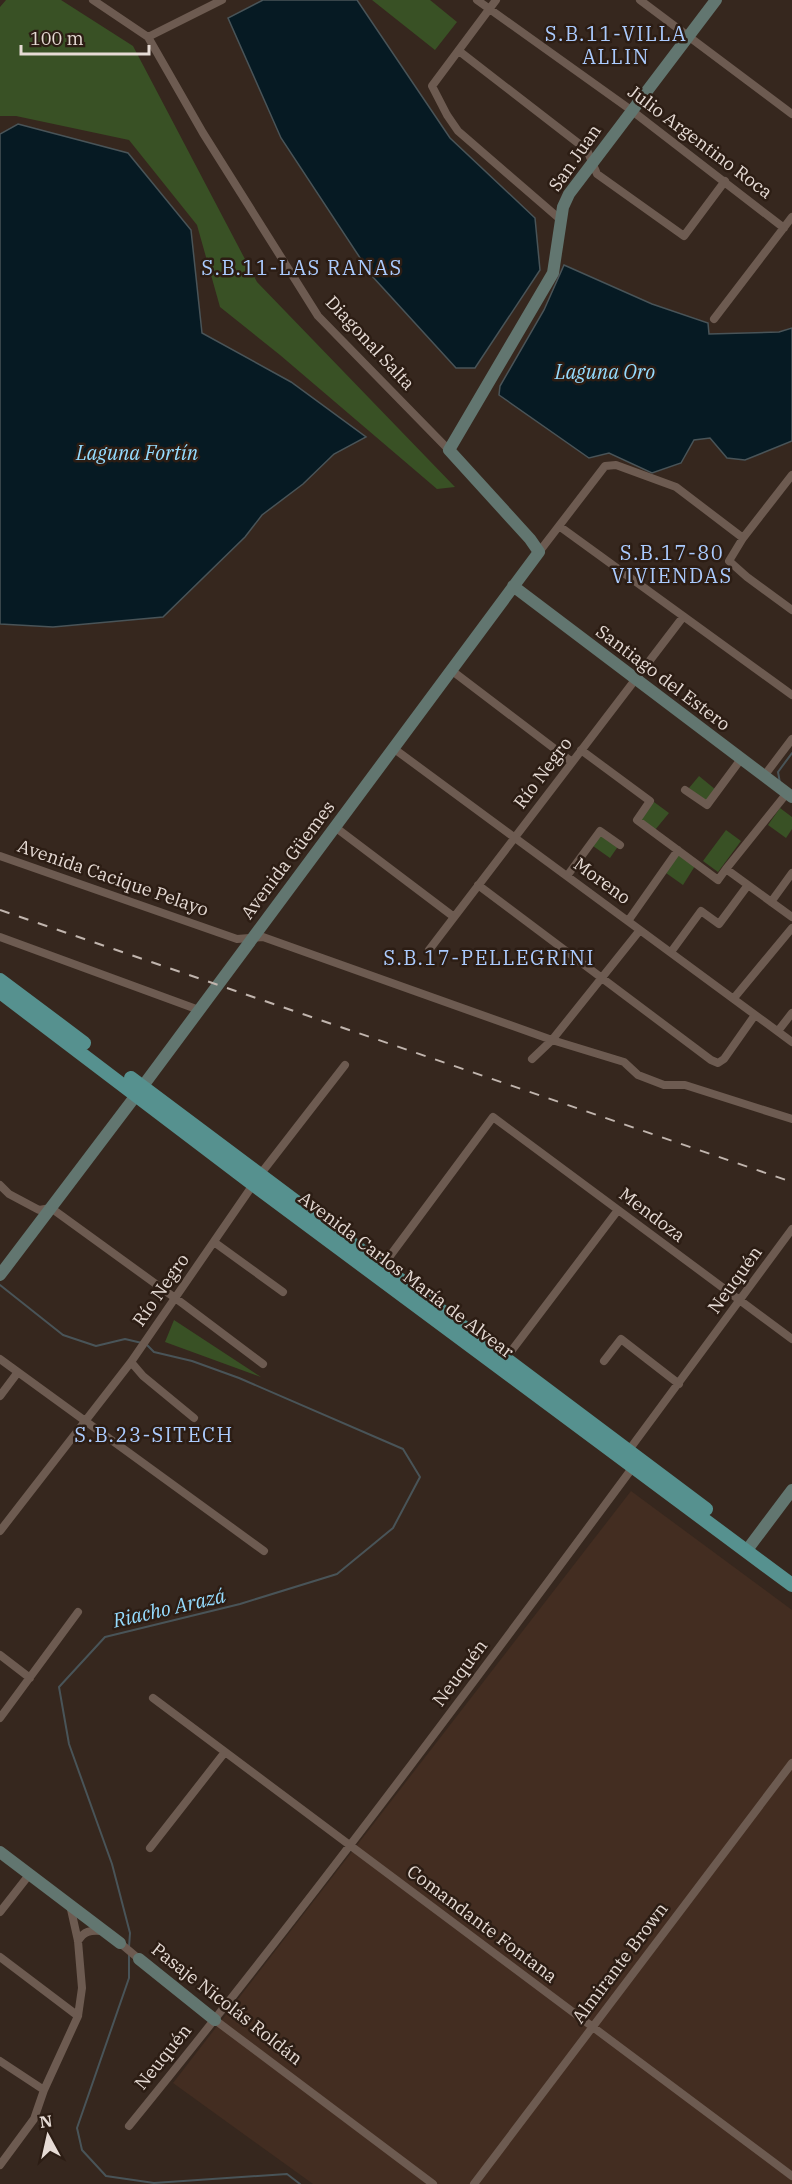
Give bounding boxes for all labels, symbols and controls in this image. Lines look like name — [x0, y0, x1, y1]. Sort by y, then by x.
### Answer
scale bar — [21, 18, 148, 56]
district label: S.B.11-VILLA ALLIN — [545, 20, 687, 70]
text: 100 m — [30, 27, 84, 50]
street label: Julio Argentino Roca — [624, 80, 777, 204]
street label: San Juan — [543, 120, 606, 196]
district label: S.B.11-LAS RANAS — [201, 254, 403, 281]
street label: Diagonal Salta — [321, 291, 420, 395]
water label: Laguna Oro — [554, 358, 655, 385]
water label: Laguna Fortín — [75, 439, 199, 466]
district label: S.B.17-80 VIVIENDAS — [611, 539, 733, 589]
street label: Santiago del Estero — [592, 620, 735, 736]
street label: Río Negro — [508, 732, 577, 813]
street label: Avenida Güemes — [236, 796, 340, 924]
street label: Avenida Cacique Pelayo — [15, 834, 212, 921]
street label: Moreno — [569, 852, 635, 909]
district label: S.B.17-PELLEGRINI — [383, 944, 595, 971]
street label: Mendoza — [615, 1182, 690, 1247]
street label: Avenida Carlos María de Alvear — [294, 1186, 518, 1363]
street label: Neuquén — [702, 1241, 767, 1318]
street label: Río Negro — [127, 1249, 194, 1331]
district label: S.B.23-SITECH — [74, 1421, 234, 1448]
water label: Riacho Arazá — [109, 1581, 228, 1634]
street label: Neuquén — [427, 1635, 492, 1711]
street label: Comandante Fontana — [403, 1860, 562, 1988]
street label: Almirante Brown — [567, 1898, 673, 2028]
street label: Pasaje Nicolás Roldán — [147, 1937, 307, 2070]
street label: Neuquén — [129, 2019, 196, 2094]
north arrow — [18, 2106, 78, 2166]
text: N — [38, 2110, 54, 2132]

